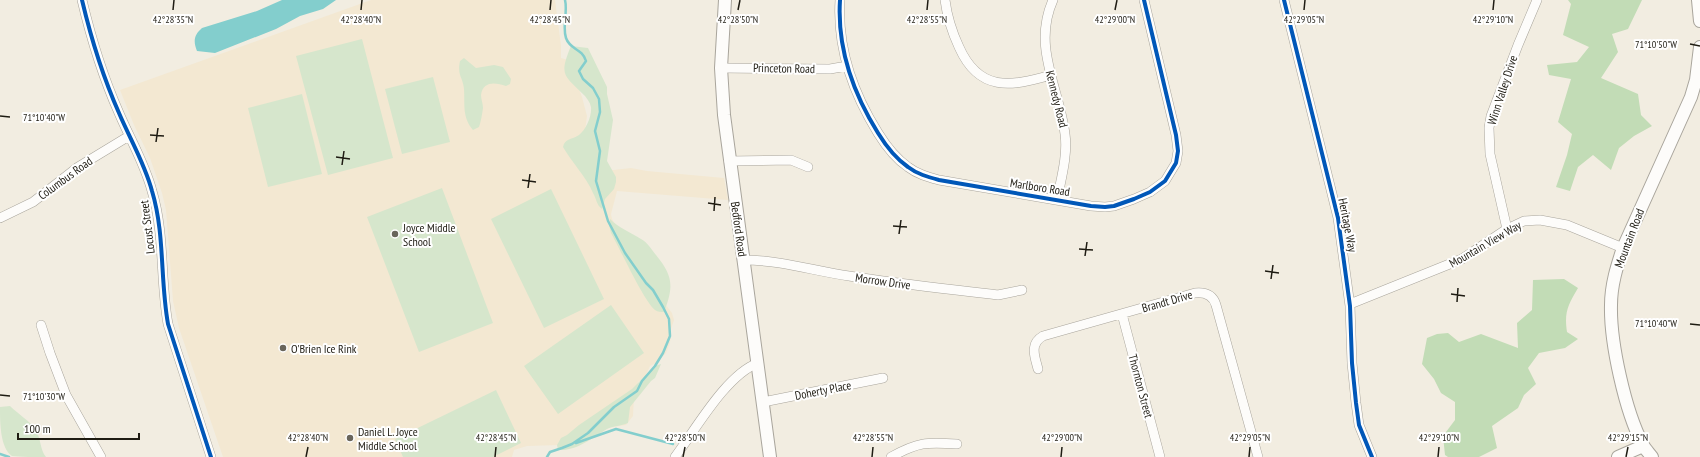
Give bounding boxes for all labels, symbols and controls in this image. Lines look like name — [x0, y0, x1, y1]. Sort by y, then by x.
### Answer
text: 42°28'35"N — [153, 13, 193, 26]
text: 42°28'40"N — [341, 13, 381, 26]
text: 42°28'45"N — [530, 13, 570, 26]
text: 42°28'50"N — [718, 13, 758, 26]
text: 42°28'55"N — [907, 13, 947, 26]
text: 42°29'00"N — [1095, 13, 1135, 26]
text: 42°29'05"N — [1284, 13, 1324, 26]
text: 42°29'10"N — [1473, 13, 1513, 26]
text: 71°10'50"W — [1635, 38, 1677, 51]
street label: Winn Valley Drive — [1484, 53, 1520, 127]
street label: Princeton Road — [753, 60, 815, 76]
street label: Kennedy Road — [1043, 69, 1071, 129]
text: 71°10'40"W — [23, 111, 65, 124]
street label: Columbus Road — [35, 153, 95, 203]
street label: Marlboro Road — [1009, 175, 1071, 199]
street label: Heritage Way — [1335, 197, 1361, 254]
street label: Locust Street — [136, 199, 158, 255]
street label: Bedford Road — [728, 200, 750, 258]
street label: Mountain Road — [1611, 206, 1647, 270]
street label: Mountain View Way — [1446, 217, 1524, 271]
place label: Joyce Middle School — [402, 220, 455, 249]
marker: Joyce Middle School — [390, 229, 400, 239]
street label: Morrow Drive — [854, 270, 912, 292]
street label: Brandt Drive — [1140, 287, 1194, 315]
text: 71°10'40"W — [1635, 317, 1677, 330]
place label: O'Brien Ice Rink — [291, 341, 357, 356]
marker: O'Brien Ice Rink — [278, 343, 288, 353]
street label: Thornton Street — [1125, 352, 1157, 420]
street label: Doherty Place — [793, 377, 853, 403]
text: 71°10'30"W — [23, 390, 65, 403]
scale bar — [18, 415, 139, 441]
text: 100 m — [24, 421, 51, 436]
place label: Daniel L. Joyce Middle School — [358, 424, 418, 453]
text: 42°28'40"N — [288, 431, 328, 444]
text: 42°28'45"N — [476, 431, 516, 444]
text: 42°28'50"N — [665, 431, 705, 444]
text: 42°28'55"N — [853, 431, 893, 444]
text: 42°29'00"N — [1042, 431, 1082, 444]
text: 42°29'05"N — [1230, 431, 1270, 444]
text: 42°29'10"N — [1419, 431, 1459, 444]
text: 42°29'15"N — [1608, 431, 1648, 444]
marker: Daniel L. Joyce Middle School — [345, 433, 355, 443]

